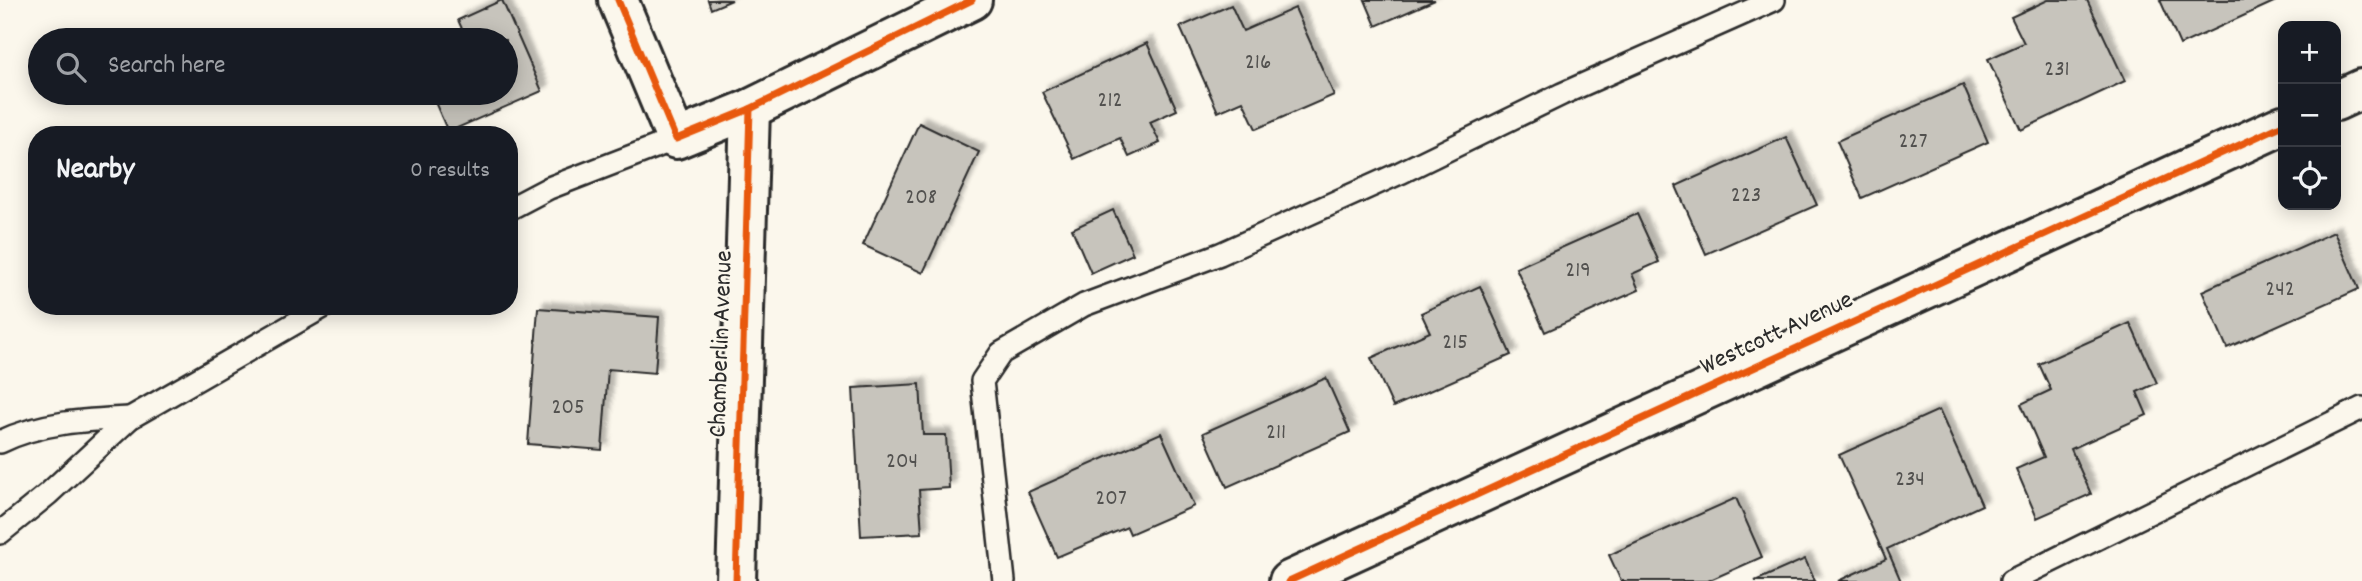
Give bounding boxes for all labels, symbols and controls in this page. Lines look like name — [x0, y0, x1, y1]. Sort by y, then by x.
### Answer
map controls — [2278, 21, 2341, 210]
button: + — [2278, 21, 2341, 84]
search box — [28, 28, 518, 105]
house number: 216 — [1245, 47, 1271, 80]
icon: search — [52, 48, 90, 86]
text: Search here — [108, 48, 226, 85]
house number: 231 — [2044, 54, 2070, 87]
button: − — [2278, 84, 2341, 147]
house number: 212 — [1097, 85, 1123, 118]
house number: 227 — [1899, 126, 1927, 159]
button: locate — [2278, 147, 2341, 210]
text: Nearby — [56, 150, 134, 193]
text: 0 results — [410, 155, 490, 188]
house number: 223 — [1731, 180, 1761, 213]
house number: 208 — [905, 182, 937, 215]
street label: Chamberlin Avenue — [700, 250, 744, 438]
house number: 219 — [1565, 255, 1591, 288]
house number: 242 — [2265, 274, 2295, 307]
street label: Westcott Avenue — [1694, 282, 1860, 386]
house number: 215 — [1442, 327, 1468, 360]
house number: 205 — [551, 392, 585, 425]
house number: 211 — [1266, 417, 1286, 450]
house number: 204 — [886, 446, 918, 479]
house number: 234 — [1895, 464, 1925, 497]
house number: 207 — [1095, 483, 1127, 516]

